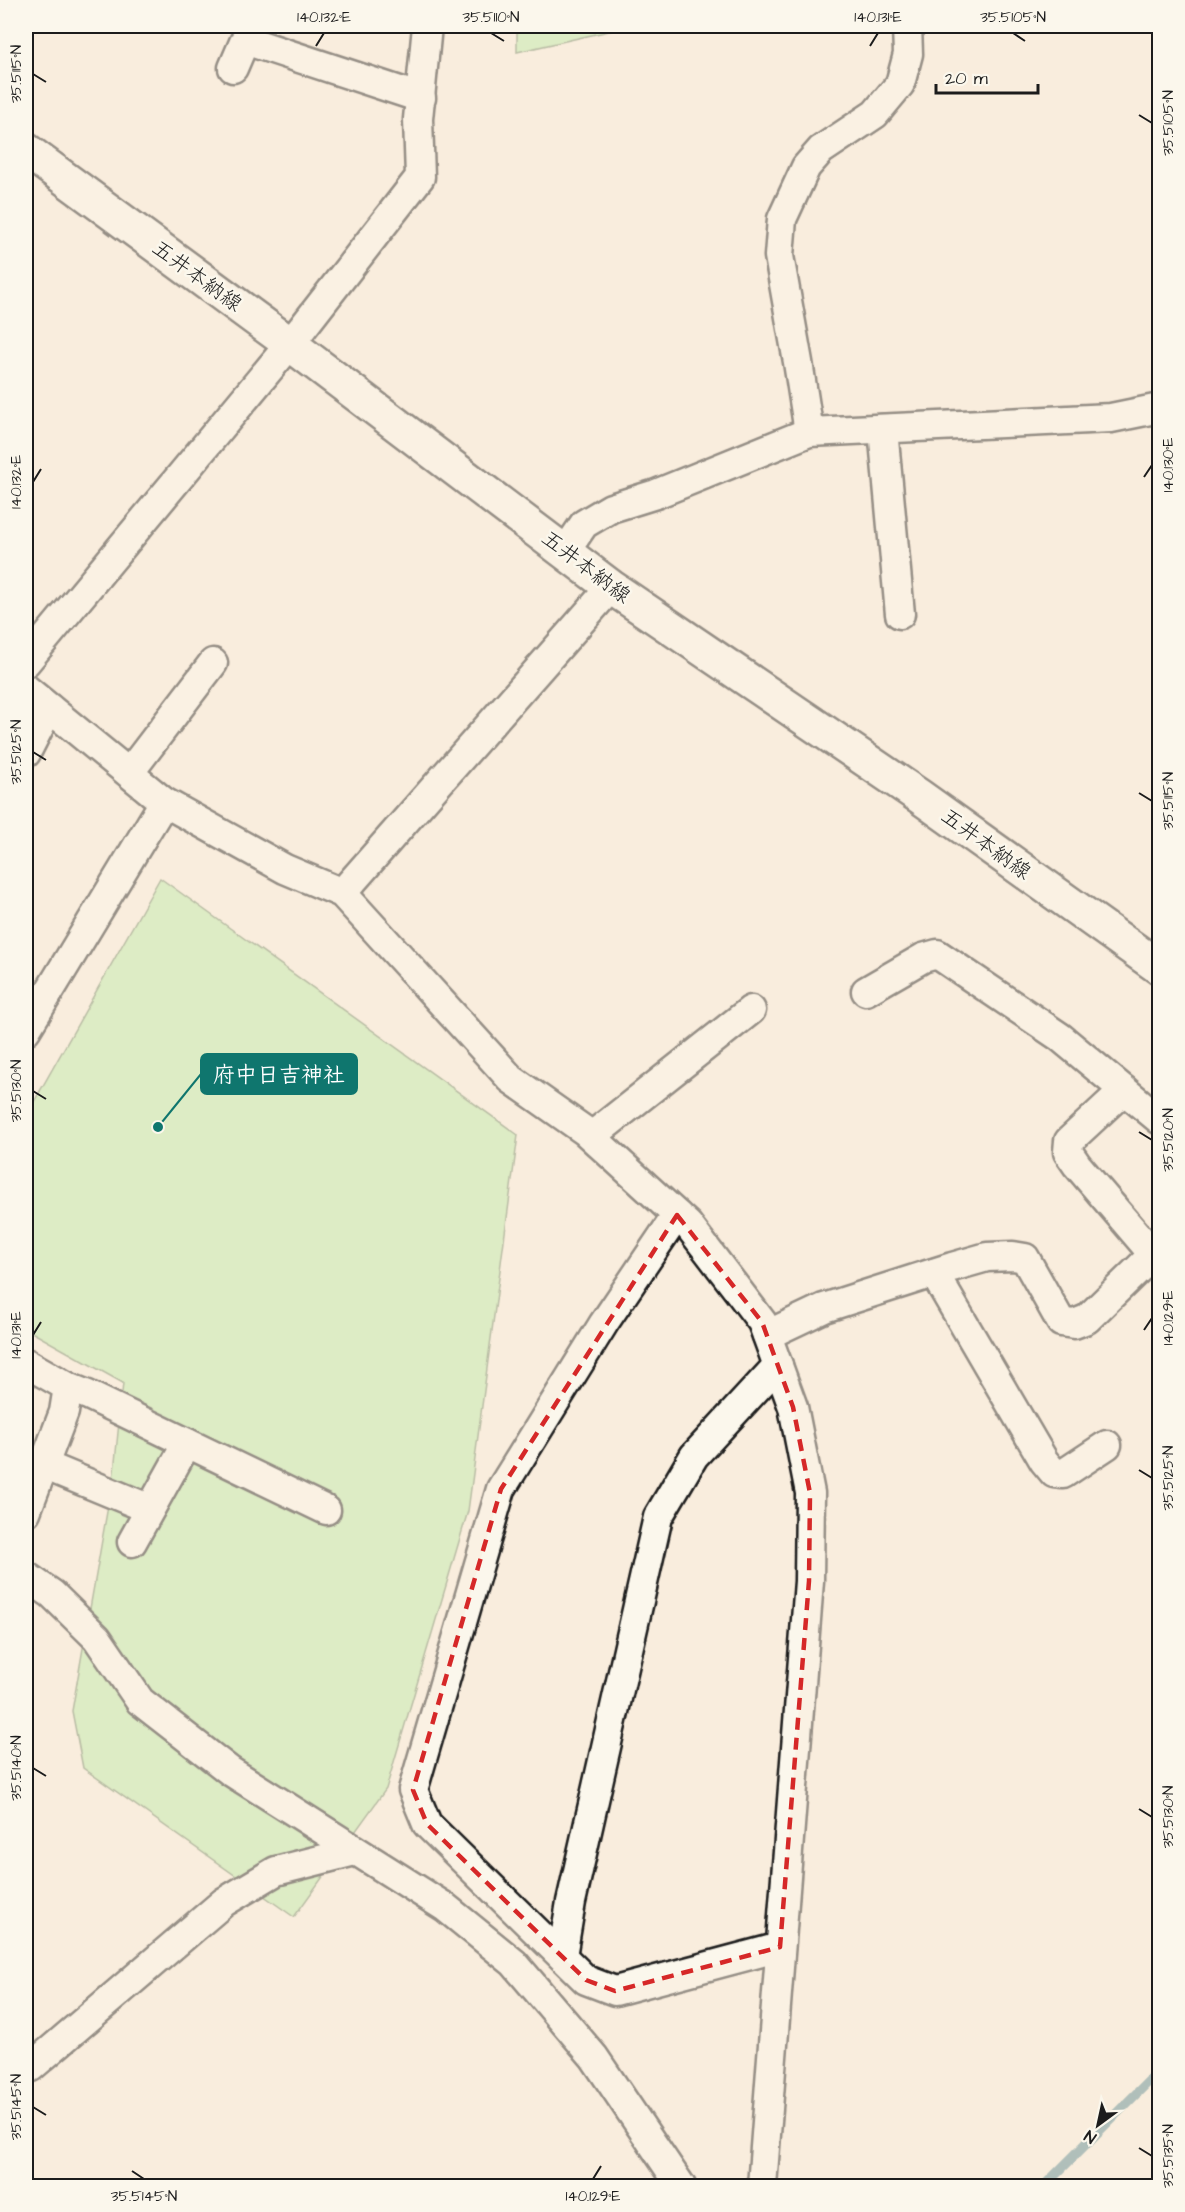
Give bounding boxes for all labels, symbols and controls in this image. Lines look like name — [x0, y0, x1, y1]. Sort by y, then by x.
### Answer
text: 140.132°E — [297, 7, 351, 28]
text: 35.5110°N — [463, 7, 519, 28]
text: 140.131°E — [854, 7, 902, 28]
text: 35.5105°N — [980, 7, 1046, 28]
text: 35.5115°N — [6, 45, 27, 103]
scale bar — [936, 57, 1038, 95]
text: 20 m — [945, 66, 988, 91]
text: 35.5105°N — [1158, 90, 1179, 156]
street label: 五井本納線 — [146, 233, 248, 319]
text: 140.130°E — [1158, 437, 1179, 492]
text: 140.132°E — [6, 455, 27, 509]
street label: 五井本納線 — [535, 524, 637, 610]
text: 35.5125°N — [6, 720, 27, 784]
text: 35.5115°N — [1158, 772, 1179, 830]
street label: 五井本納線 — [935, 801, 1037, 887]
callout: 府中日吉神社 — [201, 1054, 357, 1094]
text: 35.5130°N — [6, 1060, 27, 1122]
text: 府中日吉神社 — [213, 1060, 345, 1091]
text: 35.5120°N — [1158, 1108, 1179, 1172]
text: 140.129°E — [1158, 1290, 1179, 1345]
text: 140.131°E — [6, 1311, 27, 1359]
text: 35.5125°N — [1158, 1446, 1179, 1510]
text: 35.5140°N — [6, 1735, 27, 1801]
text: 35.5130°N — [1158, 1786, 1179, 1848]
text: 35.5145°N — [6, 2074, 27, 2140]
north arrow — [1068, 2095, 1128, 2155]
text: 35.5135°N — [1158, 2124, 1179, 2188]
text: N — [1080, 2125, 1101, 2149]
text: 35.5145°N — [111, 2186, 177, 2207]
text: 140.129°E — [566, 2186, 621, 2207]

